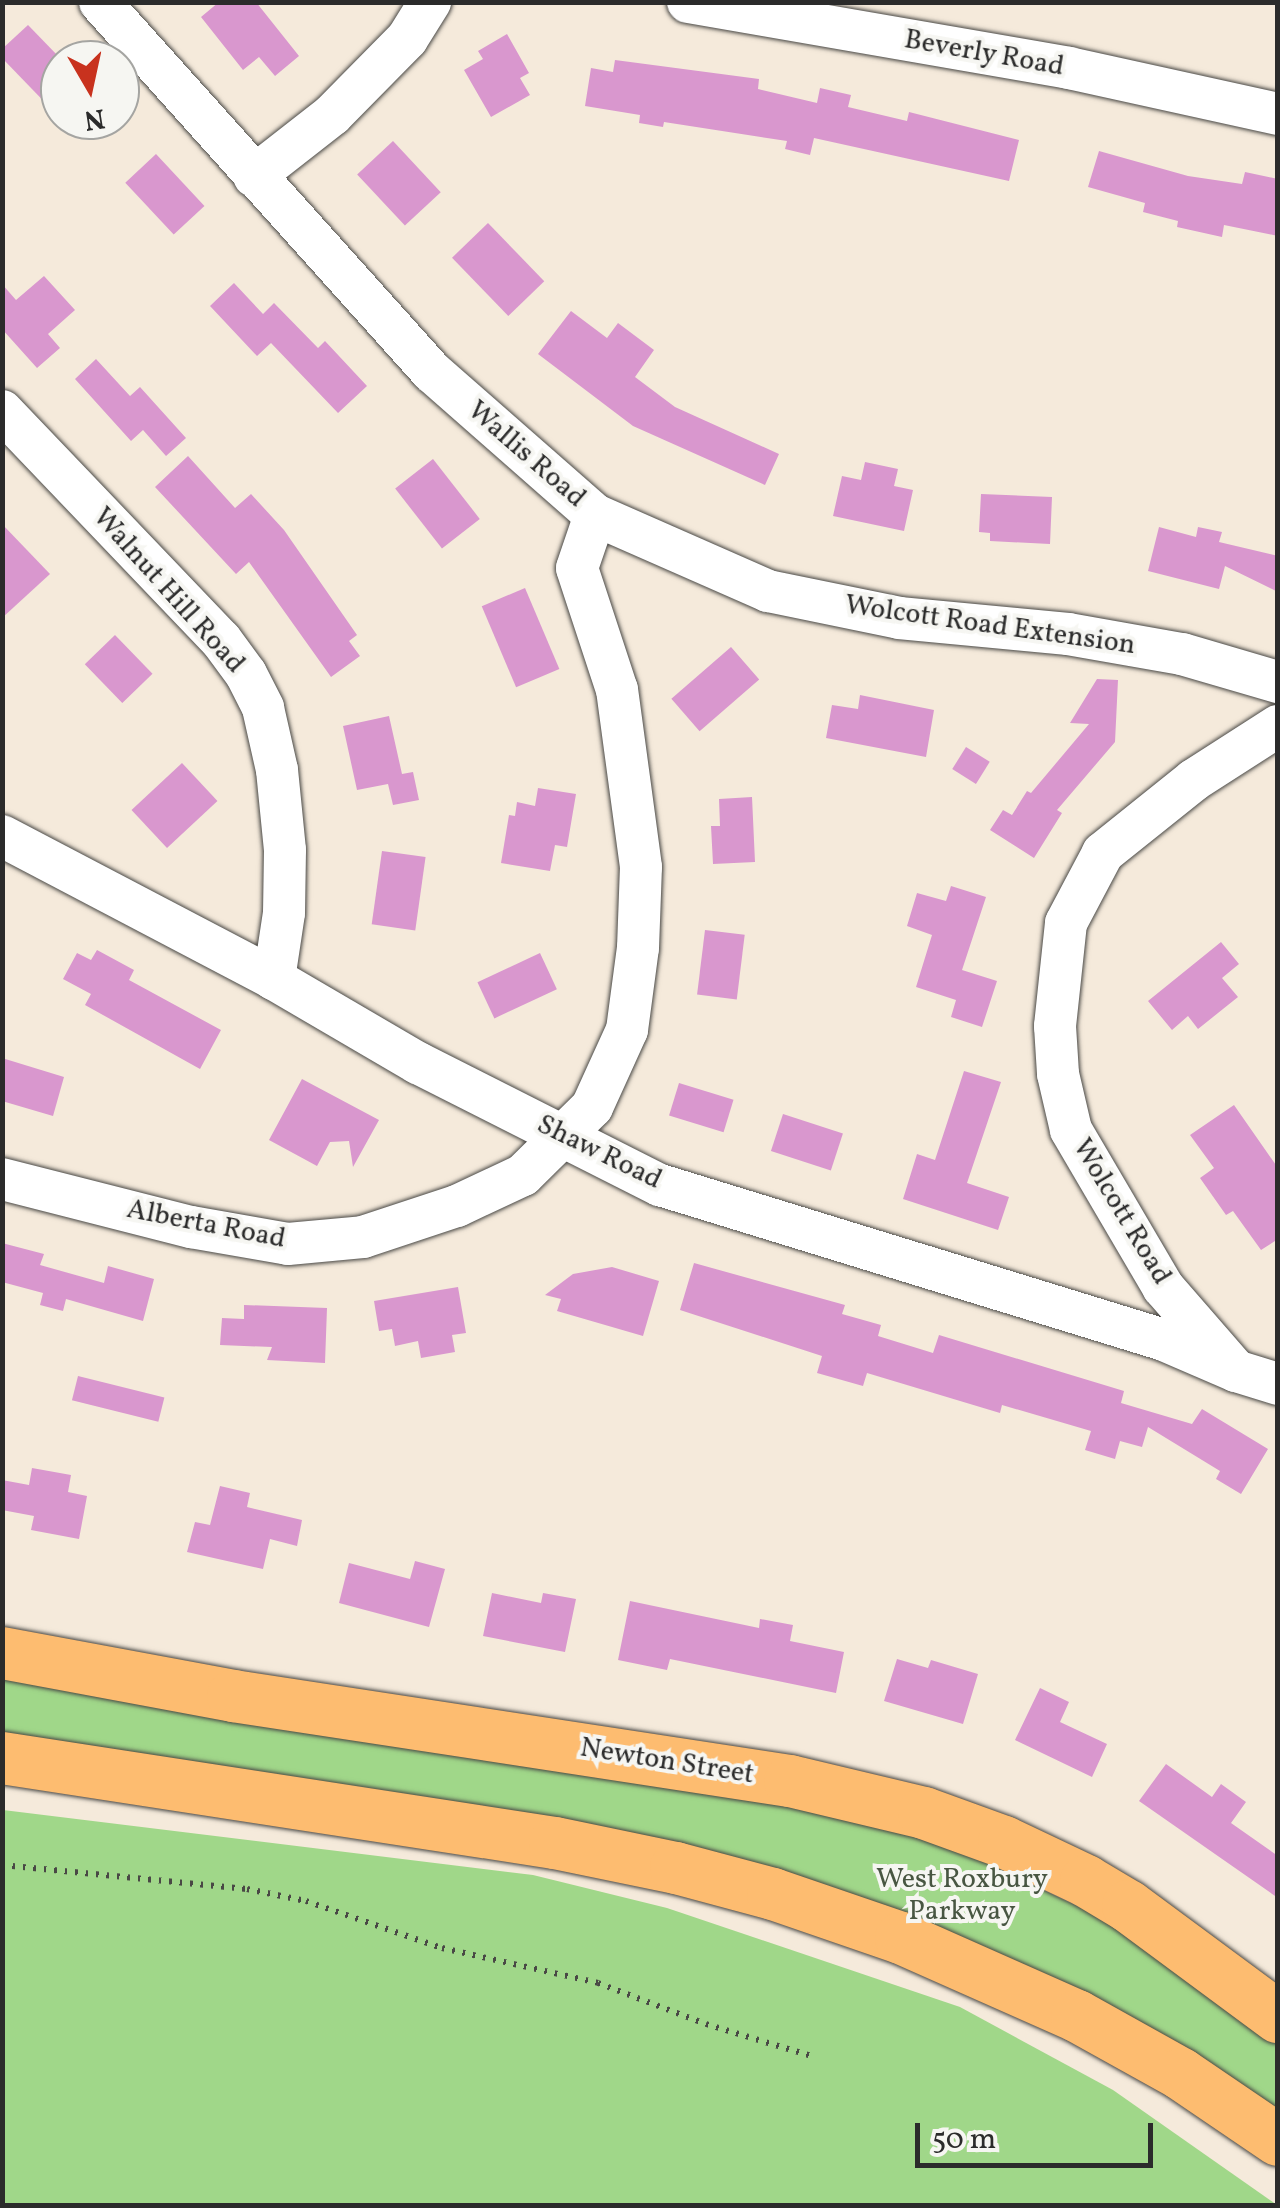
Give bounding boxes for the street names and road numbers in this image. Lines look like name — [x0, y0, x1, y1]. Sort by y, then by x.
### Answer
street label: Beverly Road — [901, 23, 1067, 85]
street label: Wallis Road — [460, 394, 592, 516]
street label: Walnut Hill Road — [85, 501, 251, 681]
street label: Wolcott Road Extension — [843, 589, 1137, 663]
street label: Shaw Road — [531, 1108, 667, 1198]
street label: Wolcott Road — [1064, 1133, 1178, 1291]
street label: Alberta Road — [124, 1193, 288, 1257]
street label: Newton Street — [578, 1732, 756, 1792]

